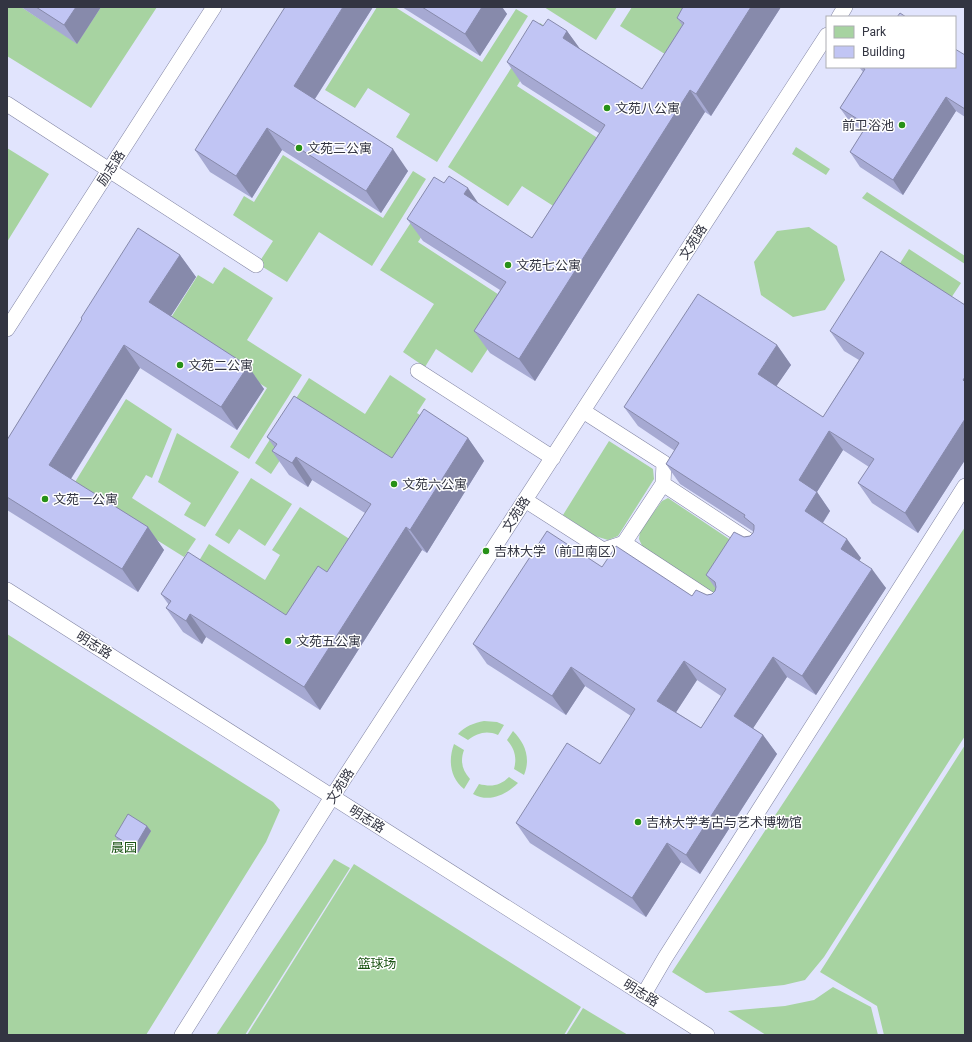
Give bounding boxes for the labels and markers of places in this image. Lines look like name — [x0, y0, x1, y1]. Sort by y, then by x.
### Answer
place label: 文苑八公寓 — [615, 101, 680, 116]
marker: 文苑八公寓 — [602, 103, 612, 113]
place label: 前卫浴池 — [842, 118, 894, 133]
marker: 前卫浴池 — [897, 120, 907, 130]
place label: 文苑三公寓 — [307, 141, 372, 156]
marker: 文苑三公寓 — [294, 143, 304, 153]
place label: 文苑七公寓 — [516, 258, 581, 273]
marker: 文苑七公寓 — [503, 260, 513, 270]
place label: 文苑二公寓 — [188, 358, 253, 373]
marker: 文苑二公寓 — [175, 360, 185, 370]
place label: 文苑六公寓 — [402, 477, 467, 492]
marker: 文苑六公寓 — [389, 479, 399, 489]
place label: 文苑一公寓 — [53, 492, 118, 507]
marker: 文苑一公寓 — [40, 494, 50, 504]
place label: 吉林大学（前卫南区） — [494, 544, 624, 559]
marker: 吉林大学（前卫南区） — [481, 546, 491, 556]
place label: 文苑五公寓 — [296, 634, 361, 649]
marker: 文苑五公寓 — [283, 636, 293, 646]
place label: 吉林大学考古与艺术博物馆 — [646, 815, 802, 830]
marker: 吉林大学考古与艺术博物馆 — [633, 817, 643, 827]

